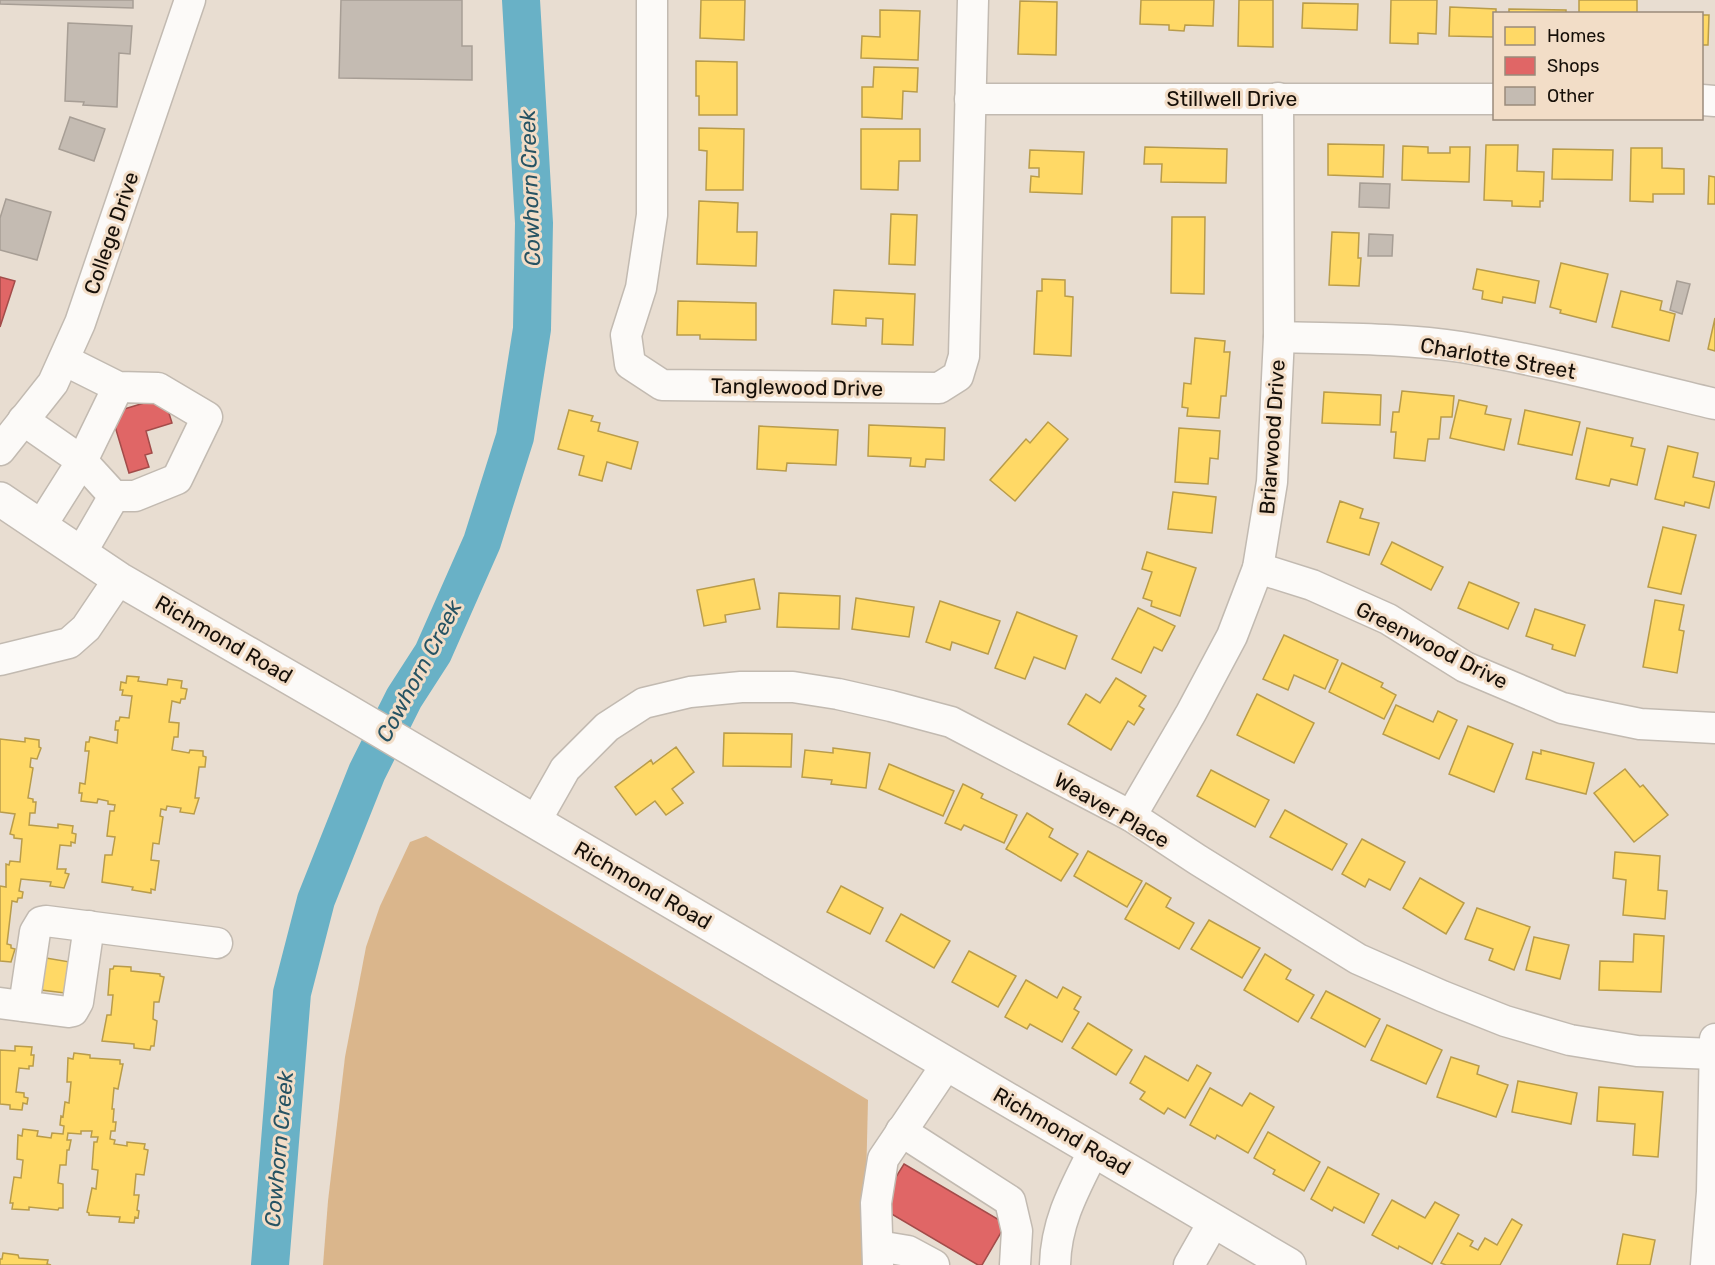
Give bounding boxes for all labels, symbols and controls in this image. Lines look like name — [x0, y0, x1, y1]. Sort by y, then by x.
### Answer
legend — [1493, 12, 1703, 120]
text: Homes — [1547, 25, 1605, 47]
text: Shops — [1547, 55, 1599, 77]
text: Other — [1547, 85, 1594, 107]
street label: Stillwell Drive — [1167, 86, 1297, 111]
water label: Cowhorn Creek — [514, 109, 546, 267]
street label: College Drive — [78, 168, 144, 298]
street label: Charlotte Street — [1418, 332, 1578, 384]
street label: Briarwood Drive — [1254, 359, 1290, 515]
street label: Tanglewood Drive — [711, 373, 883, 401]
street label: Richmond Road — [151, 590, 297, 688]
water label: Cowhorn Creek — [370, 595, 468, 746]
street label: Greenwood Drive — [1352, 596, 1512, 694]
street label: Weaver Place — [1050, 767, 1174, 853]
street label: Richmond Road — [570, 836, 716, 934]
water label: Cowhorn Creek — [259, 1069, 299, 1228]
street label: Richmond Road — [989, 1082, 1135, 1180]

